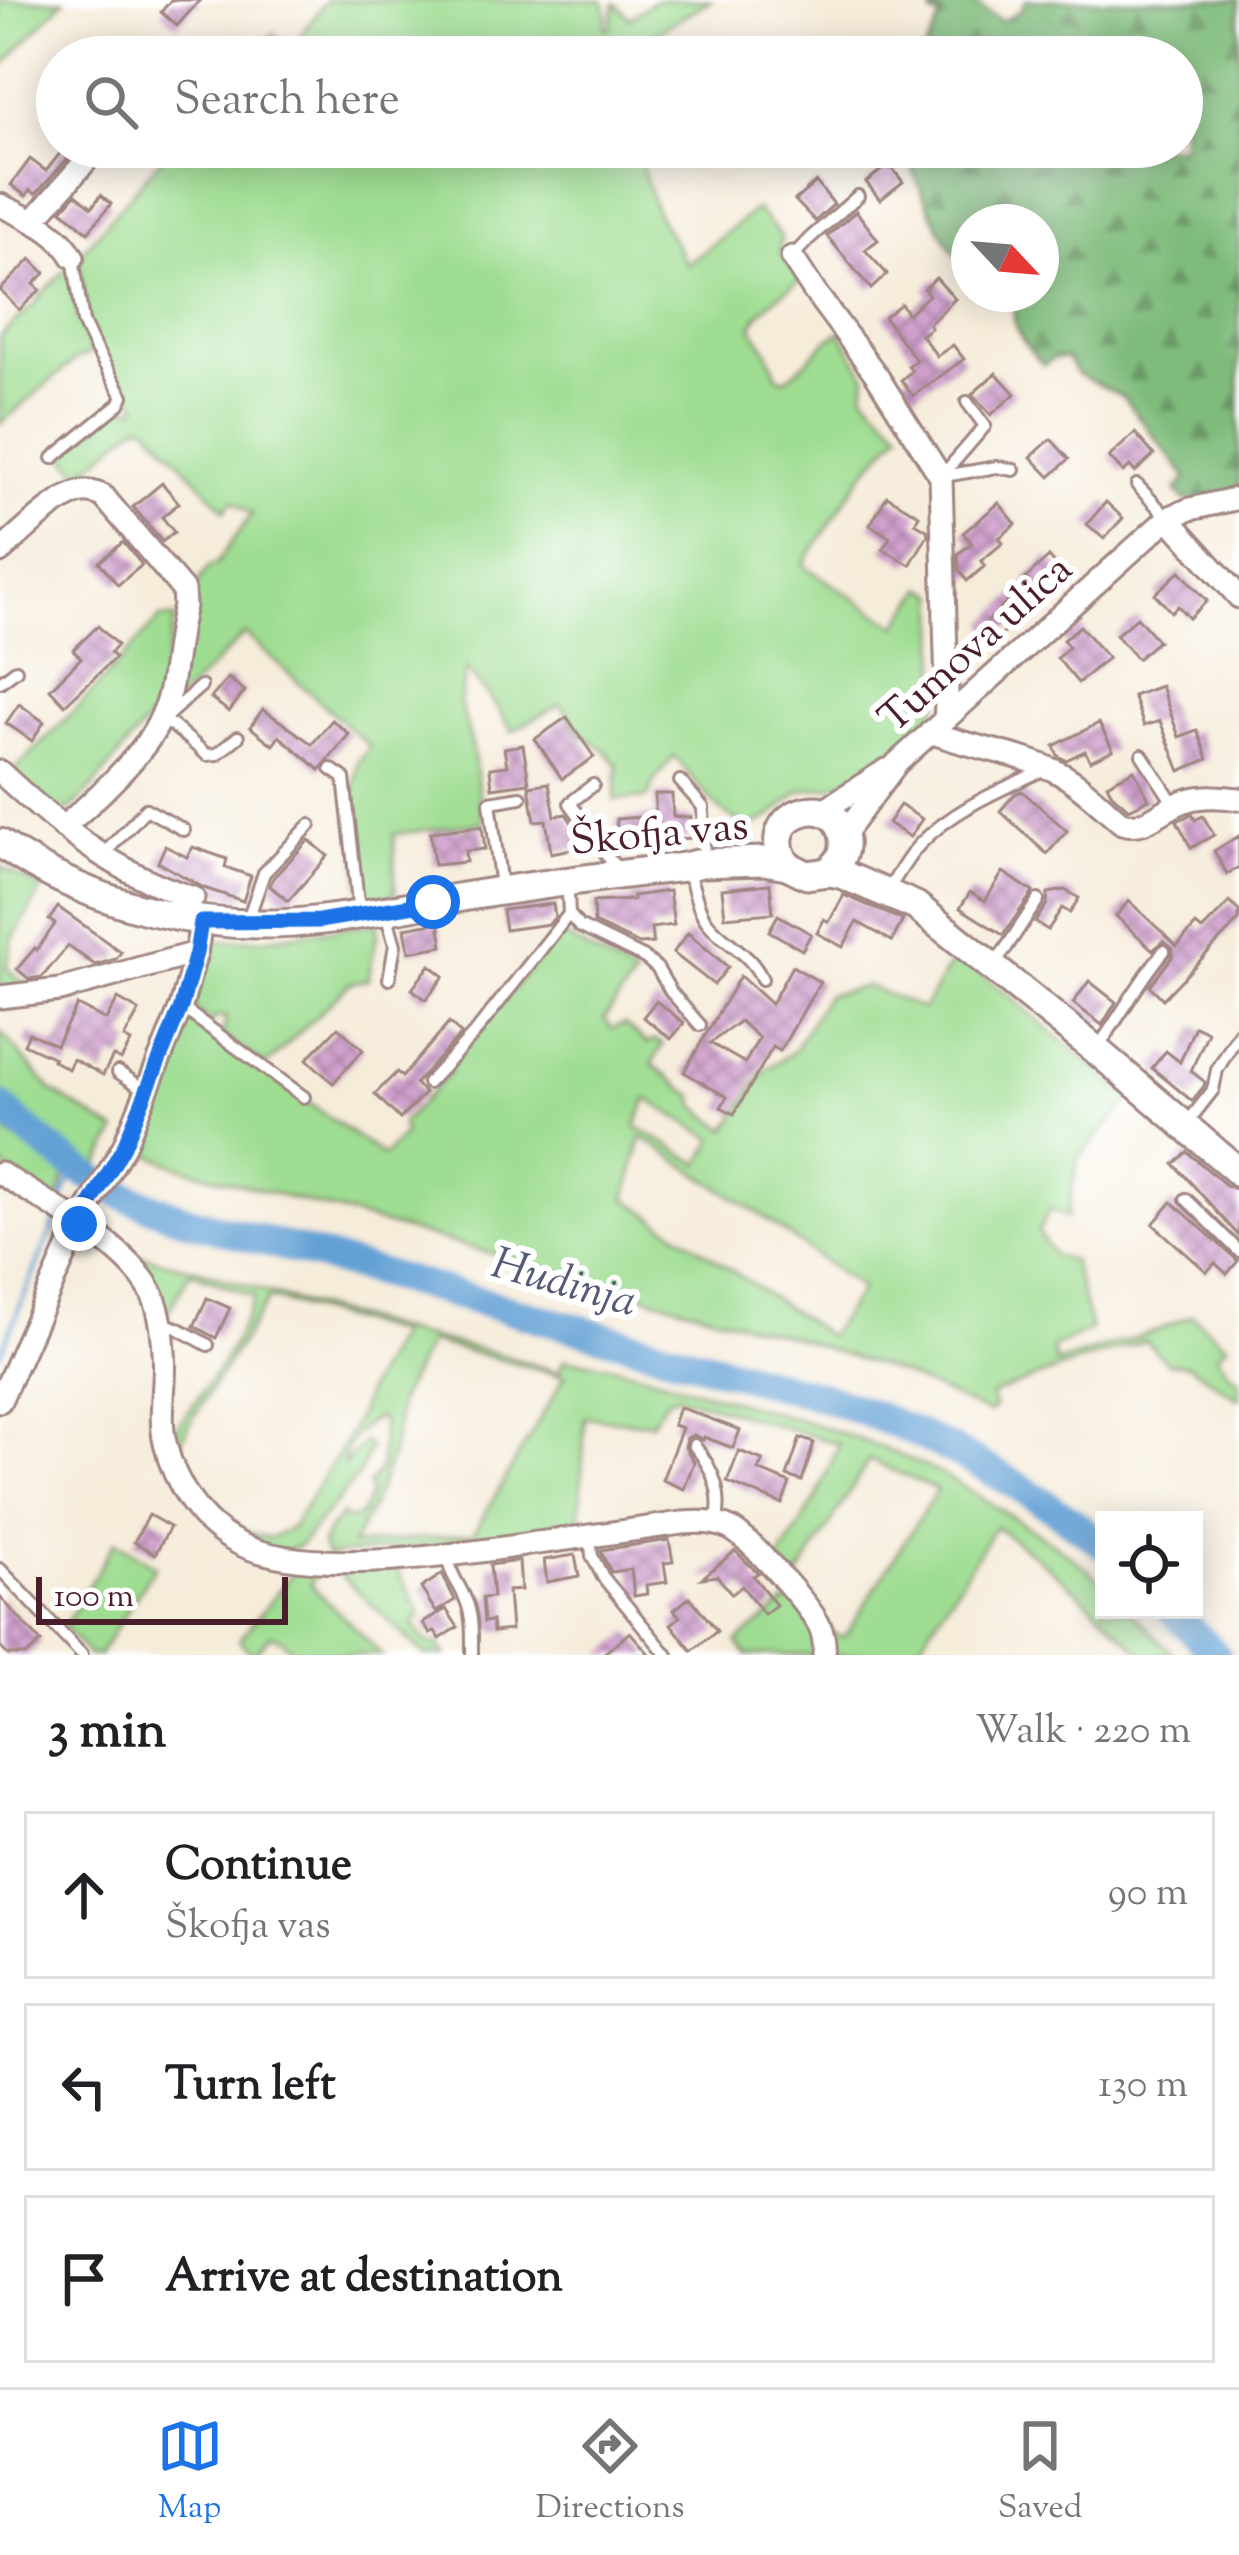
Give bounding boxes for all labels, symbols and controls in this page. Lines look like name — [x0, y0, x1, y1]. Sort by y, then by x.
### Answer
search box — [36, 36, 1203, 168]
icon: search — [78, 69, 144, 135]
text: Search here — [174, 70, 400, 135]
north arrow — [951, 204, 1059, 312]
street label: Tumova ulica — [867, 542, 1087, 749]
street label: Škofja vas — [568, 798, 751, 874]
route start — [406, 875, 460, 929]
route end — [52, 1197, 106, 1251]
water label: Hudinja — [483, 1234, 644, 1337]
map controls — [1095, 1511, 1203, 1619]
button: locate — [1095, 1511, 1203, 1619]
scale bar — [36, 1571, 288, 1624]
text: 100 m — [54, 1574, 134, 1622]
text: 3 min — [48, 1697, 166, 1770]
text: Walk · 220 m — [975, 1705, 1191, 1761]
text: Continue — [165, 1835, 352, 1900]
icon: ahead — [51, 1862, 117, 1928]
text: 90 m — [1108, 1867, 1188, 1923]
text: Škofja vas — [165, 1900, 331, 1956]
icon: left — [51, 2054, 117, 2120]
text: Turn left — [165, 2055, 336, 2120]
text: 130 m — [1098, 2059, 1188, 2115]
icon: arrive — [51, 2246, 117, 2312]
text: Arrive at destination — [165, 2247, 563, 2312]
tab: Map — [157, 2413, 223, 2533]
tab: Directions — [536, 2413, 685, 2533]
tab: Saved — [998, 2413, 1082, 2533]

